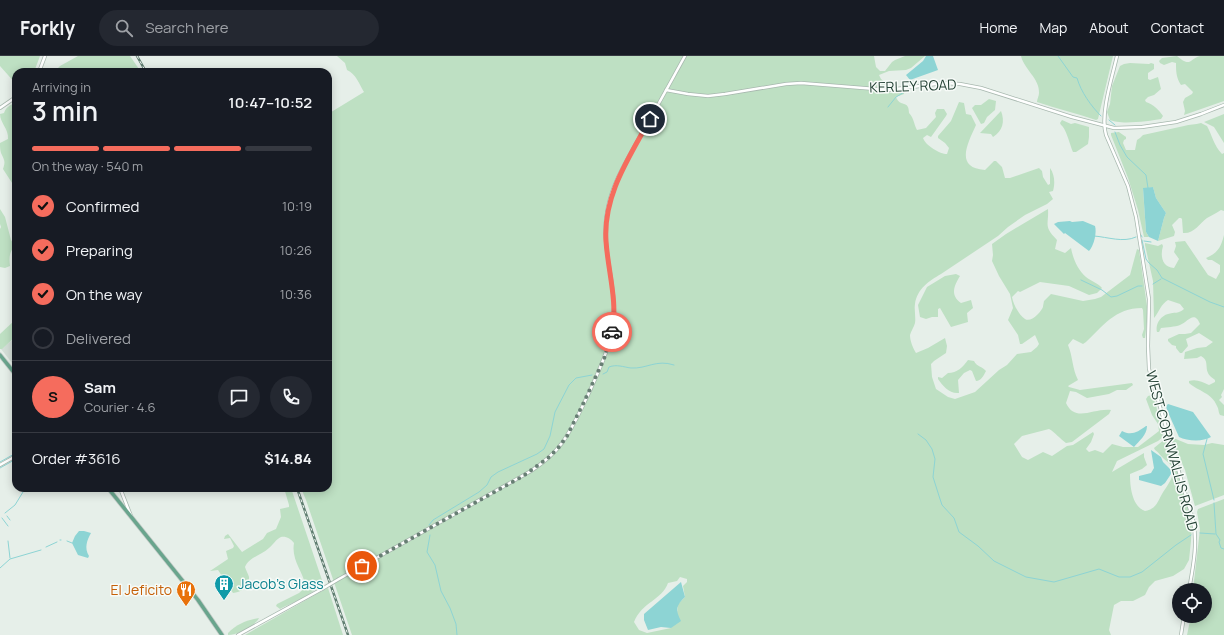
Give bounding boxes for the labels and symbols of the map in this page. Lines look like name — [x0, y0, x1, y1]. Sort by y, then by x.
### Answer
street label: KERLEY ROAD — [869, 74, 957, 97]
pin — [633, 102, 667, 136]
courier — [592, 312, 632, 352]
street label: WEST CORNWALLIS ROAD — [1142, 368, 1203, 533]
pin — [345, 549, 379, 583]
building icon: Jacob's Glass — [213, 573, 235, 601]
place label: Jacob's Glass — [238, 574, 324, 593]
restaurant icon: El Jeficito — [175, 579, 197, 607]
place label: El Jeficito — [110, 580, 172, 599]

